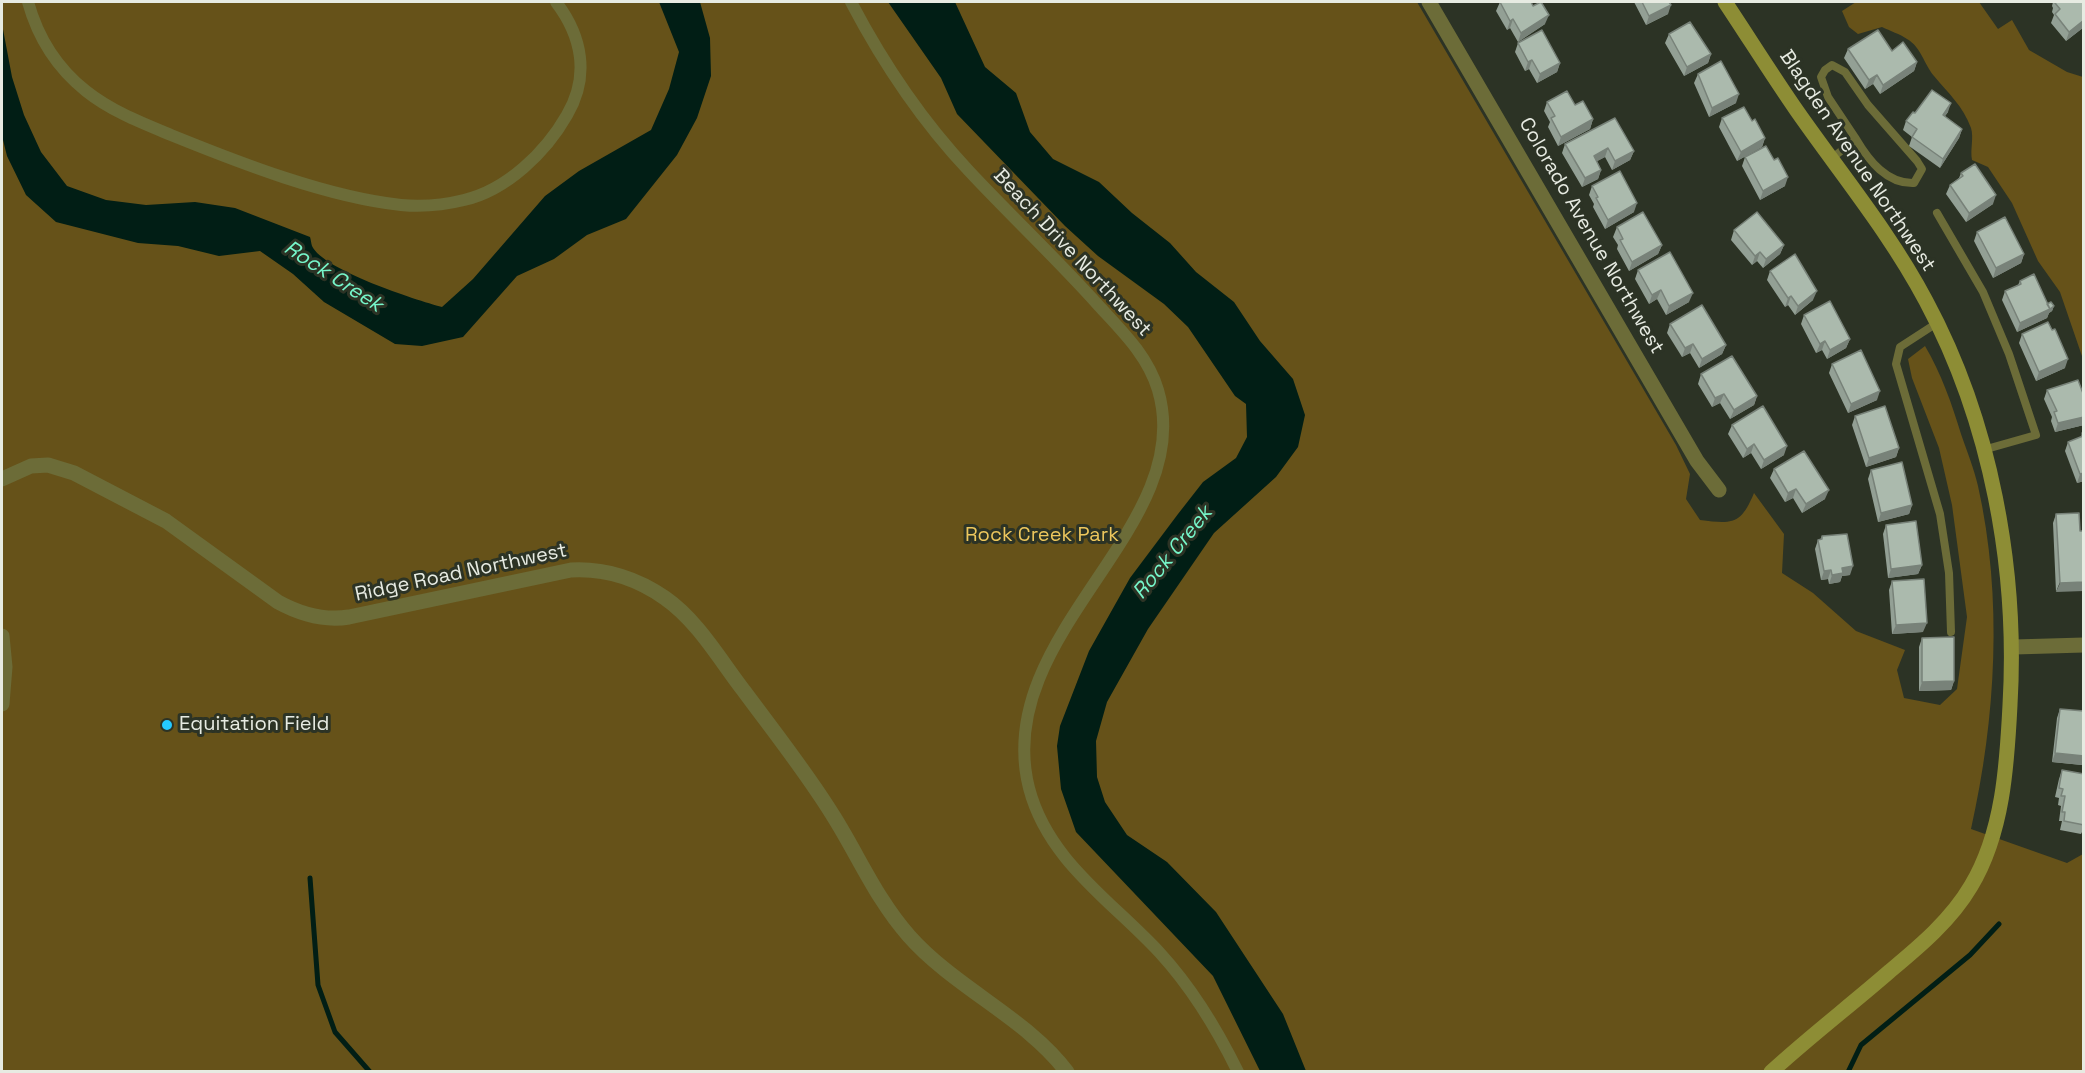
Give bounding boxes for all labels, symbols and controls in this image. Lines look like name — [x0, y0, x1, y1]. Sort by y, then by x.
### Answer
street label: Blagden Avenue Northwest — [1774, 46, 1940, 276]
street label: Colorado Avenue Northwest — [1513, 114, 1669, 358]
street label: Beach Drive Northwest — [988, 164, 1156, 342]
water label: Rock Creek — [279, 236, 387, 318]
water label: Rock Creek — [1128, 501, 1218, 605]
park label: Rock Creek Park — [965, 524, 1119, 548]
street label: Ridge Road Northwest — [353, 539, 569, 607]
place label: Equitation Field — [179, 713, 329, 737]
marker: Equitation Field — [160, 718, 174, 732]

